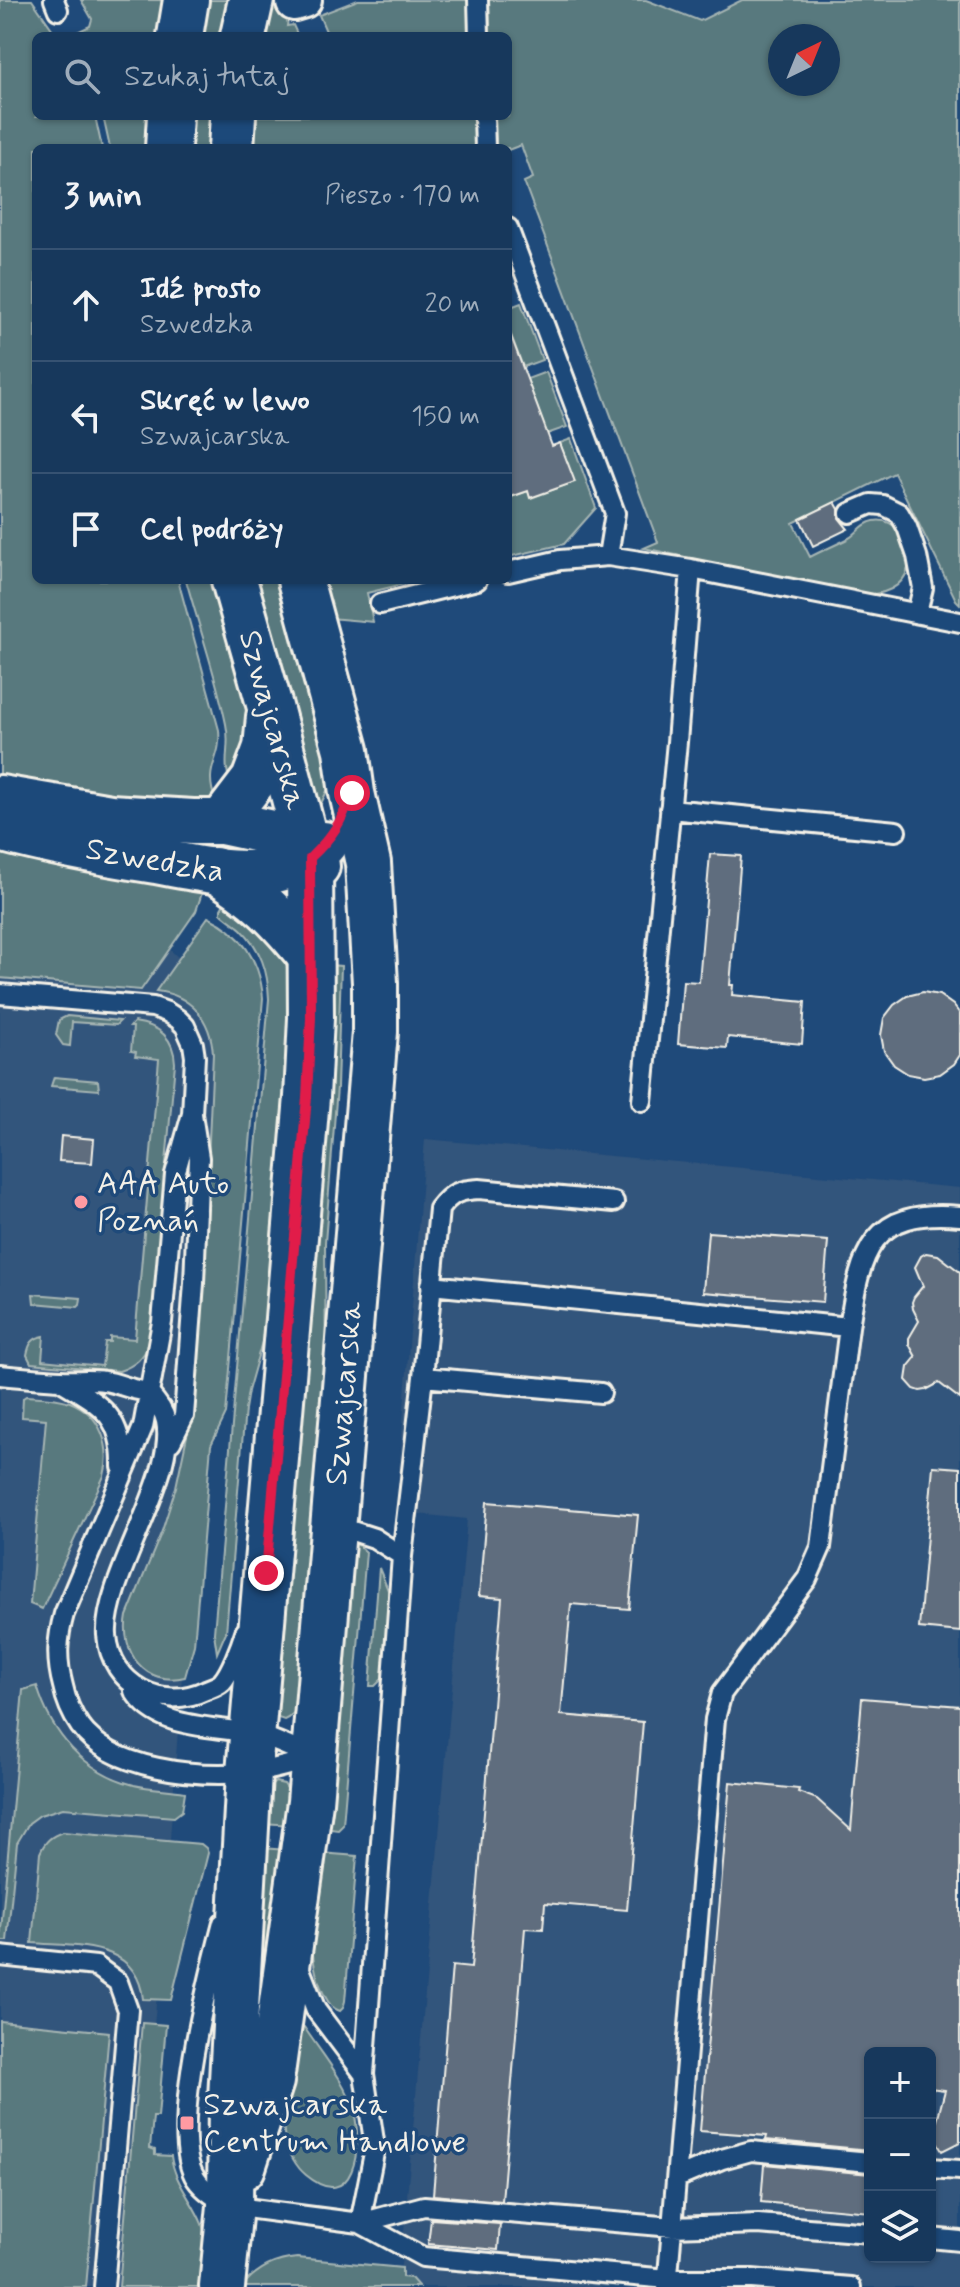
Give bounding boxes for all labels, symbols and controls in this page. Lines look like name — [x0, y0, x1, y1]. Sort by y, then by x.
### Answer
north arrow — [768, 24, 840, 96]
search box — [32, 32, 512, 120]
icon: search — [60, 54, 104, 98]
text: Szukaj tutaj — [124, 57, 290, 96]
text: 3 min — [64, 174, 142, 219]
text: Pieszo · 170 m — [325, 179, 480, 213]
text: Idź prosto — [140, 269, 261, 308]
icon: ahead — [64, 283, 108, 327]
text: 20 m — [425, 288, 480, 322]
text: Szwedzka — [140, 308, 253, 342]
text: Skręć w lewo — [140, 381, 310, 420]
icon: left — [64, 395, 108, 439]
text: 150 m — [411, 400, 480, 434]
text: Szwajcarska — [140, 420, 289, 454]
icon: arrive — [64, 507, 108, 551]
text: Cel podróży — [140, 510, 284, 549]
street label: Szwajcarska — [228, 626, 316, 815]
route start — [334, 775, 370, 811]
street label: Szwedzka — [82, 828, 226, 893]
place label: AAA Auto Poznań — [97, 1163, 229, 1242]
marker: AAA Auto Poznań — [72, 1193, 90, 1211]
street label: Szwajcarska — [316, 1299, 373, 1487]
route end — [248, 1555, 284, 1591]
map controls — [864, 2047, 936, 2263]
button: + — [864, 2047, 936, 2119]
place label: Szwajcarska Centrum Handlowe — [203, 2084, 466, 2163]
marker: Szwajcarska Centrum Handlowe — [178, 2114, 196, 2132]
button: − — [864, 2119, 936, 2191]
button: layers — [864, 2191, 936, 2263]

